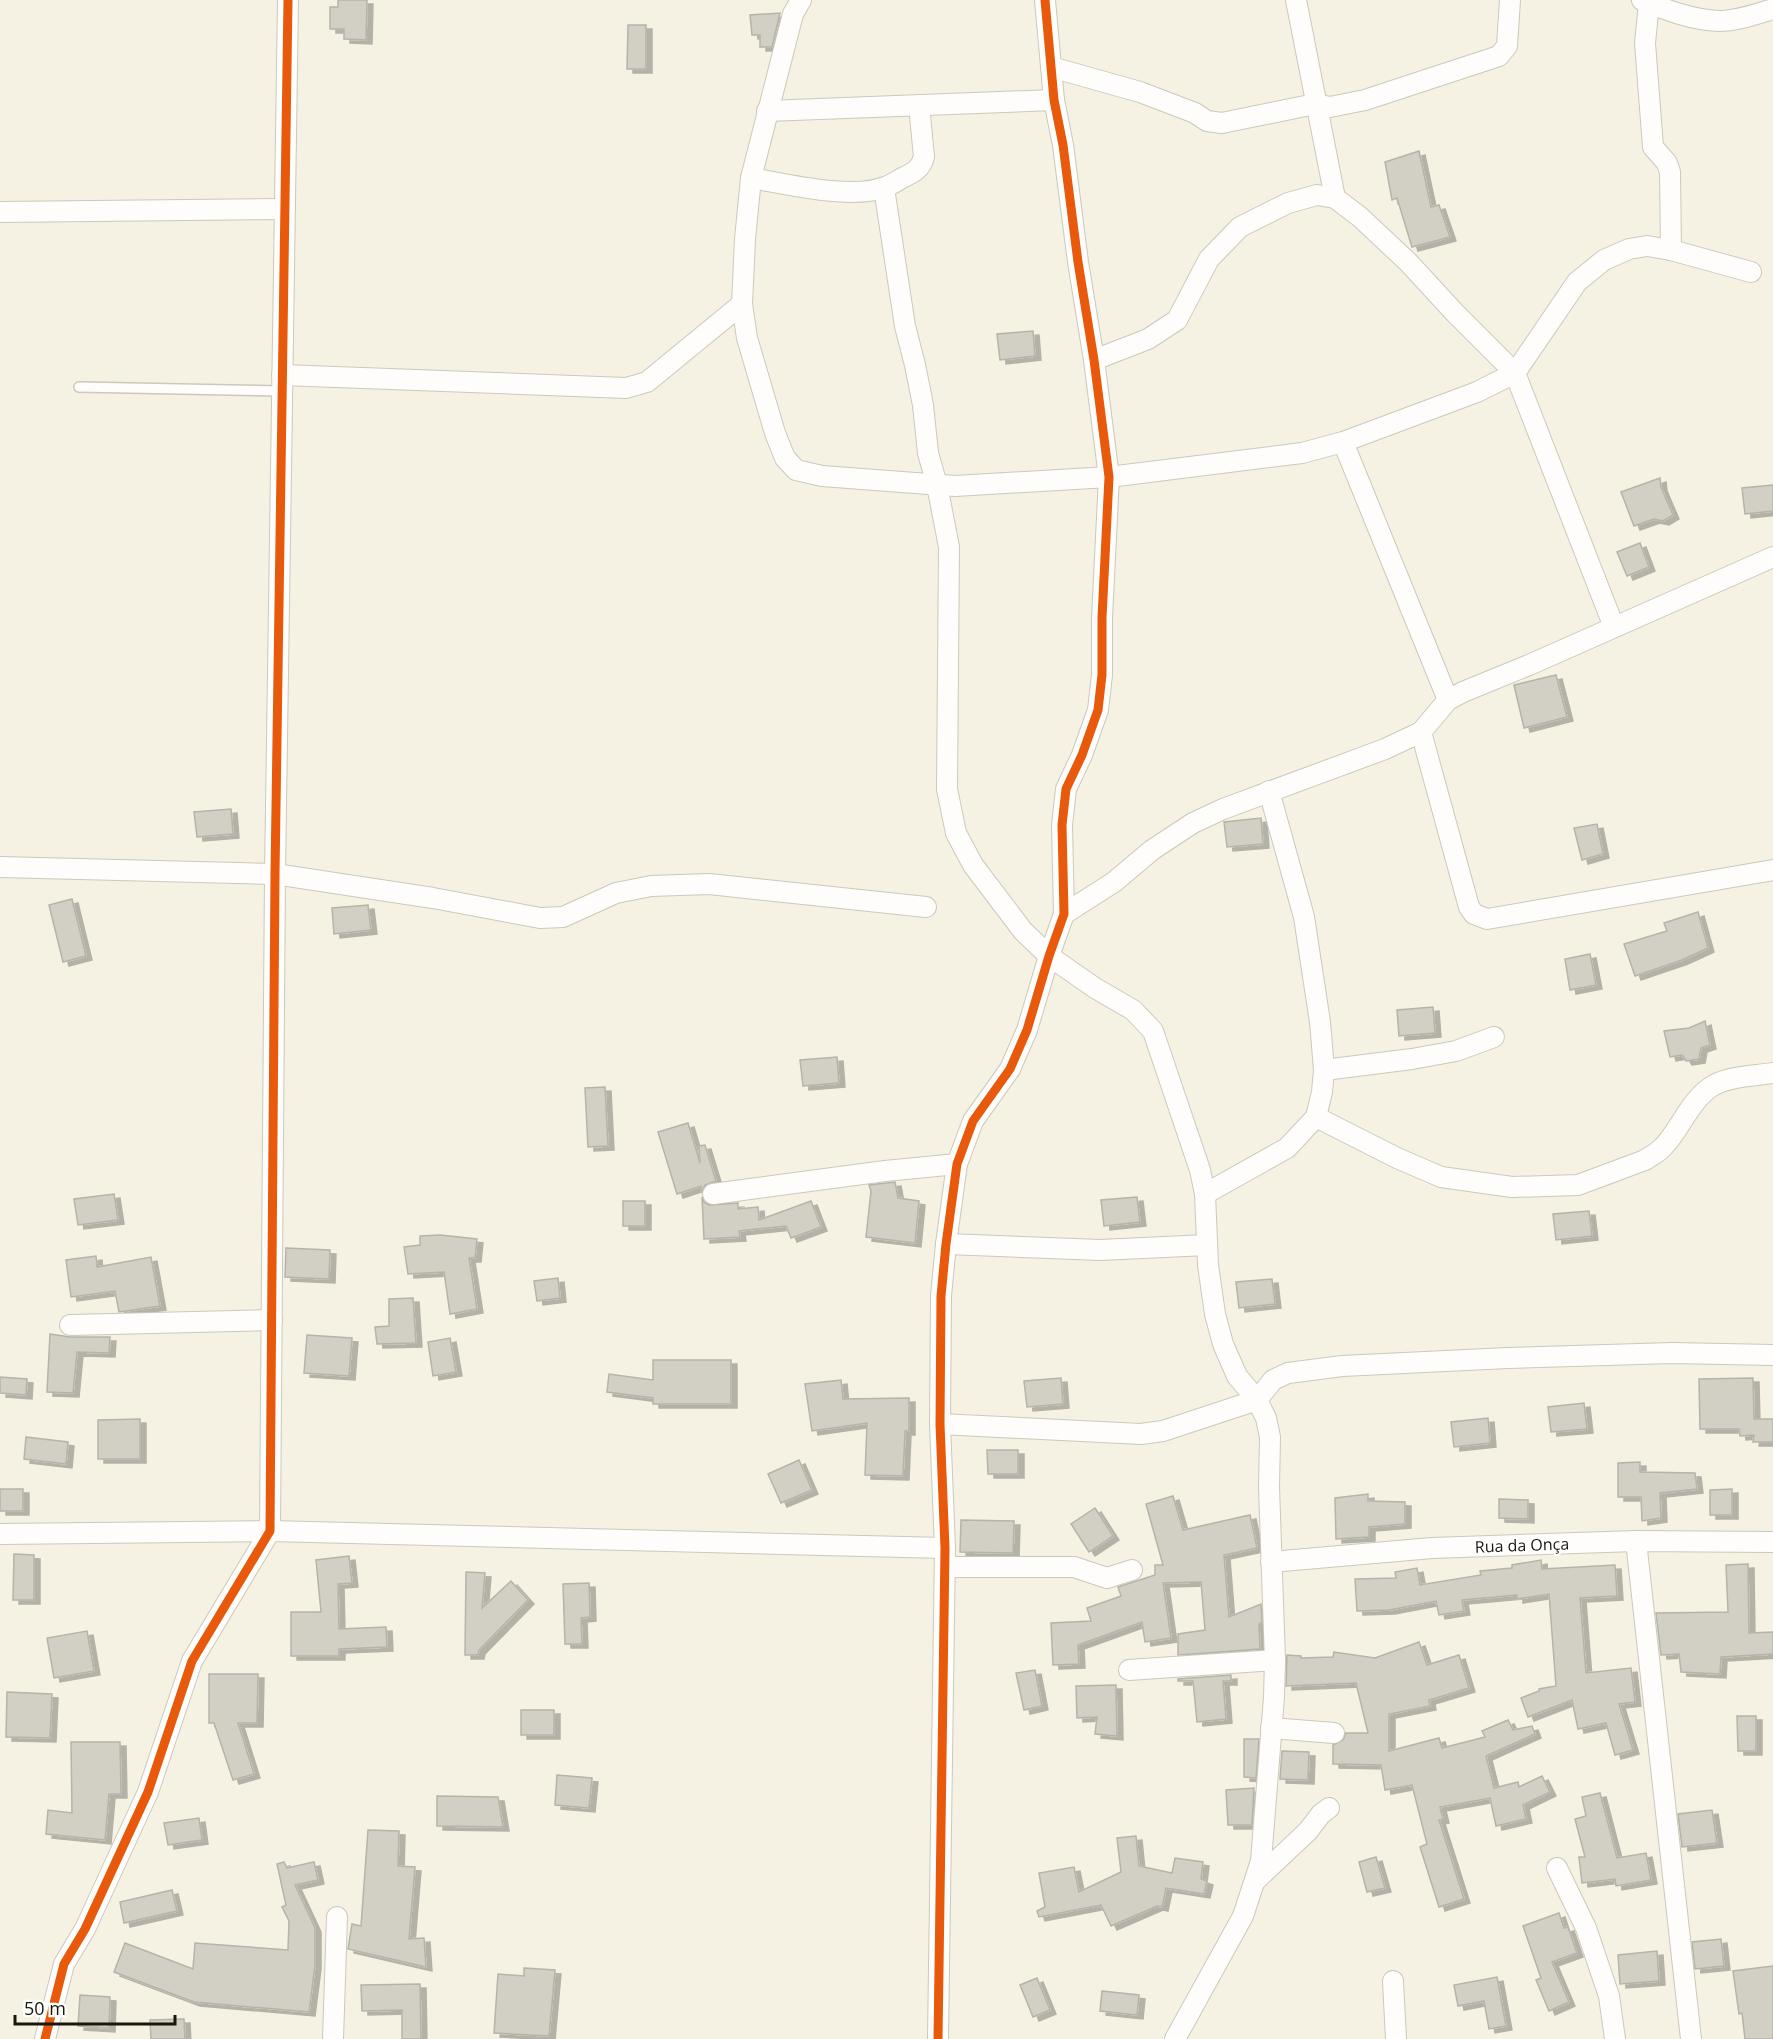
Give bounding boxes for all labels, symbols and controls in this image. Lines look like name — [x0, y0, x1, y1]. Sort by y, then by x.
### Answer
street label: Rua da Onça — [1474, 1532, 1570, 1558]
scale bar — [15, 1988, 176, 2026]
text: 50 m — [24, 1996, 66, 2020]

